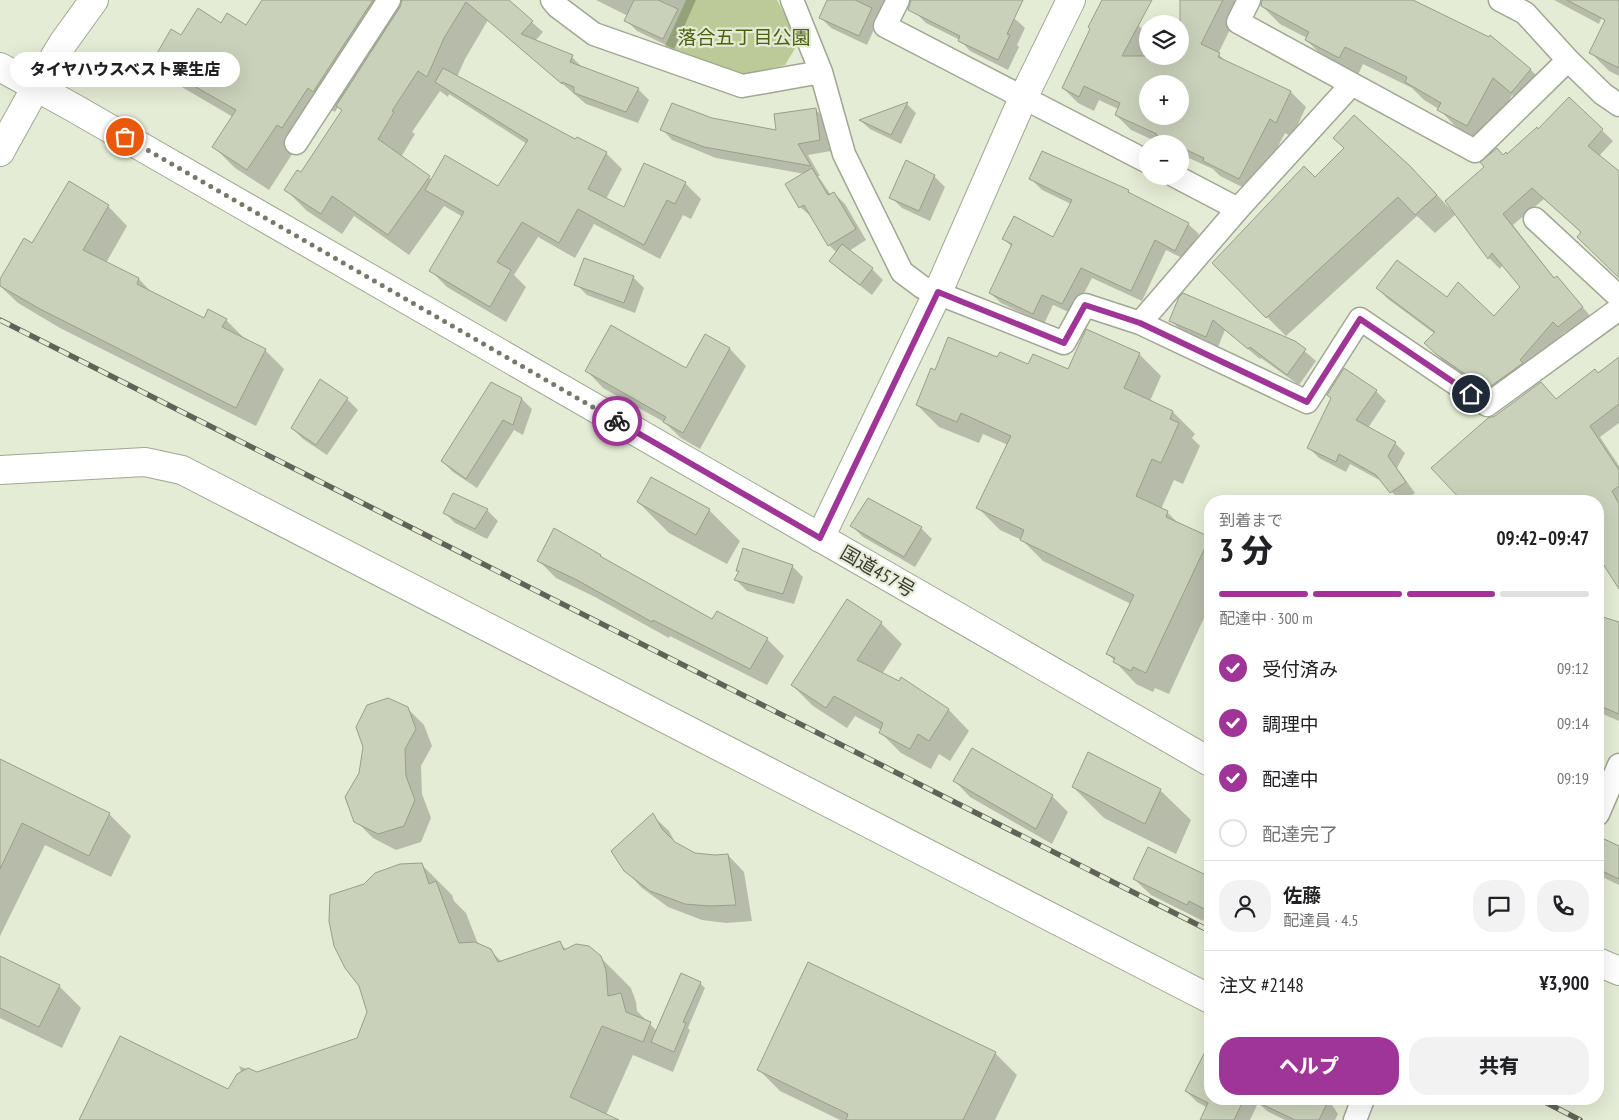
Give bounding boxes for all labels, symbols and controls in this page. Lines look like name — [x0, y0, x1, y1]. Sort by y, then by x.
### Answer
map controls — [1139, 15, 1189, 185]
button: layers — [1139, 15, 1189, 65]
park label: 落合五丁目公園 — [677, 25, 811, 49]
callout: タイヤハウスベスト栗生店 — [10, 52, 240, 87]
text: タイヤハウスベスト栗生店 — [30, 59, 220, 79]
button: + — [1139, 75, 1189, 125]
pin — [104, 116, 146, 158]
icon: bag — [111, 123, 139, 151]
button: − — [1139, 135, 1189, 185]
pin — [1450, 373, 1492, 415]
icon: home — [1457, 380, 1485, 408]
courier — [592, 396, 642, 446]
icon: bike — [603, 407, 631, 435]
text: 到着まで — [1219, 510, 1283, 530]
text: 09:42–09:47 — [1496, 526, 1589, 550]
text: 3 分 — [1219, 529, 1273, 571]
street label: 国道457号 — [836, 540, 920, 602]
text: 配達中 · 300 m — [1219, 608, 1313, 628]
icon: check — [1219, 654, 1247, 682]
text: 受付済み — [1262, 657, 1338, 681]
text: 09:12 — [1557, 658, 1589, 678]
icon: check — [1219, 709, 1247, 737]
text: 調理中 — [1262, 712, 1319, 736]
text: 09:14 — [1557, 713, 1589, 733]
icon: check — [1219, 764, 1247, 792]
text: 配達中 — [1262, 767, 1319, 791]
text: 09:19 — [1557, 768, 1589, 788]
text: 配達完了 — [1262, 822, 1338, 846]
button: person — [1219, 880, 1271, 932]
button: chat — [1473, 880, 1525, 932]
button: phone — [1537, 880, 1589, 932]
text: 佐藤 — [1283, 883, 1321, 907]
text: 配達員 · 4.5 — [1283, 910, 1358, 930]
text: ¥3,900 — [1539, 971, 1589, 995]
text: 注文 #2148 — [1219, 973, 1304, 997]
button: ヘルプ — [1219, 1037, 1399, 1095]
button: 共有 — [1409, 1037, 1589, 1095]

